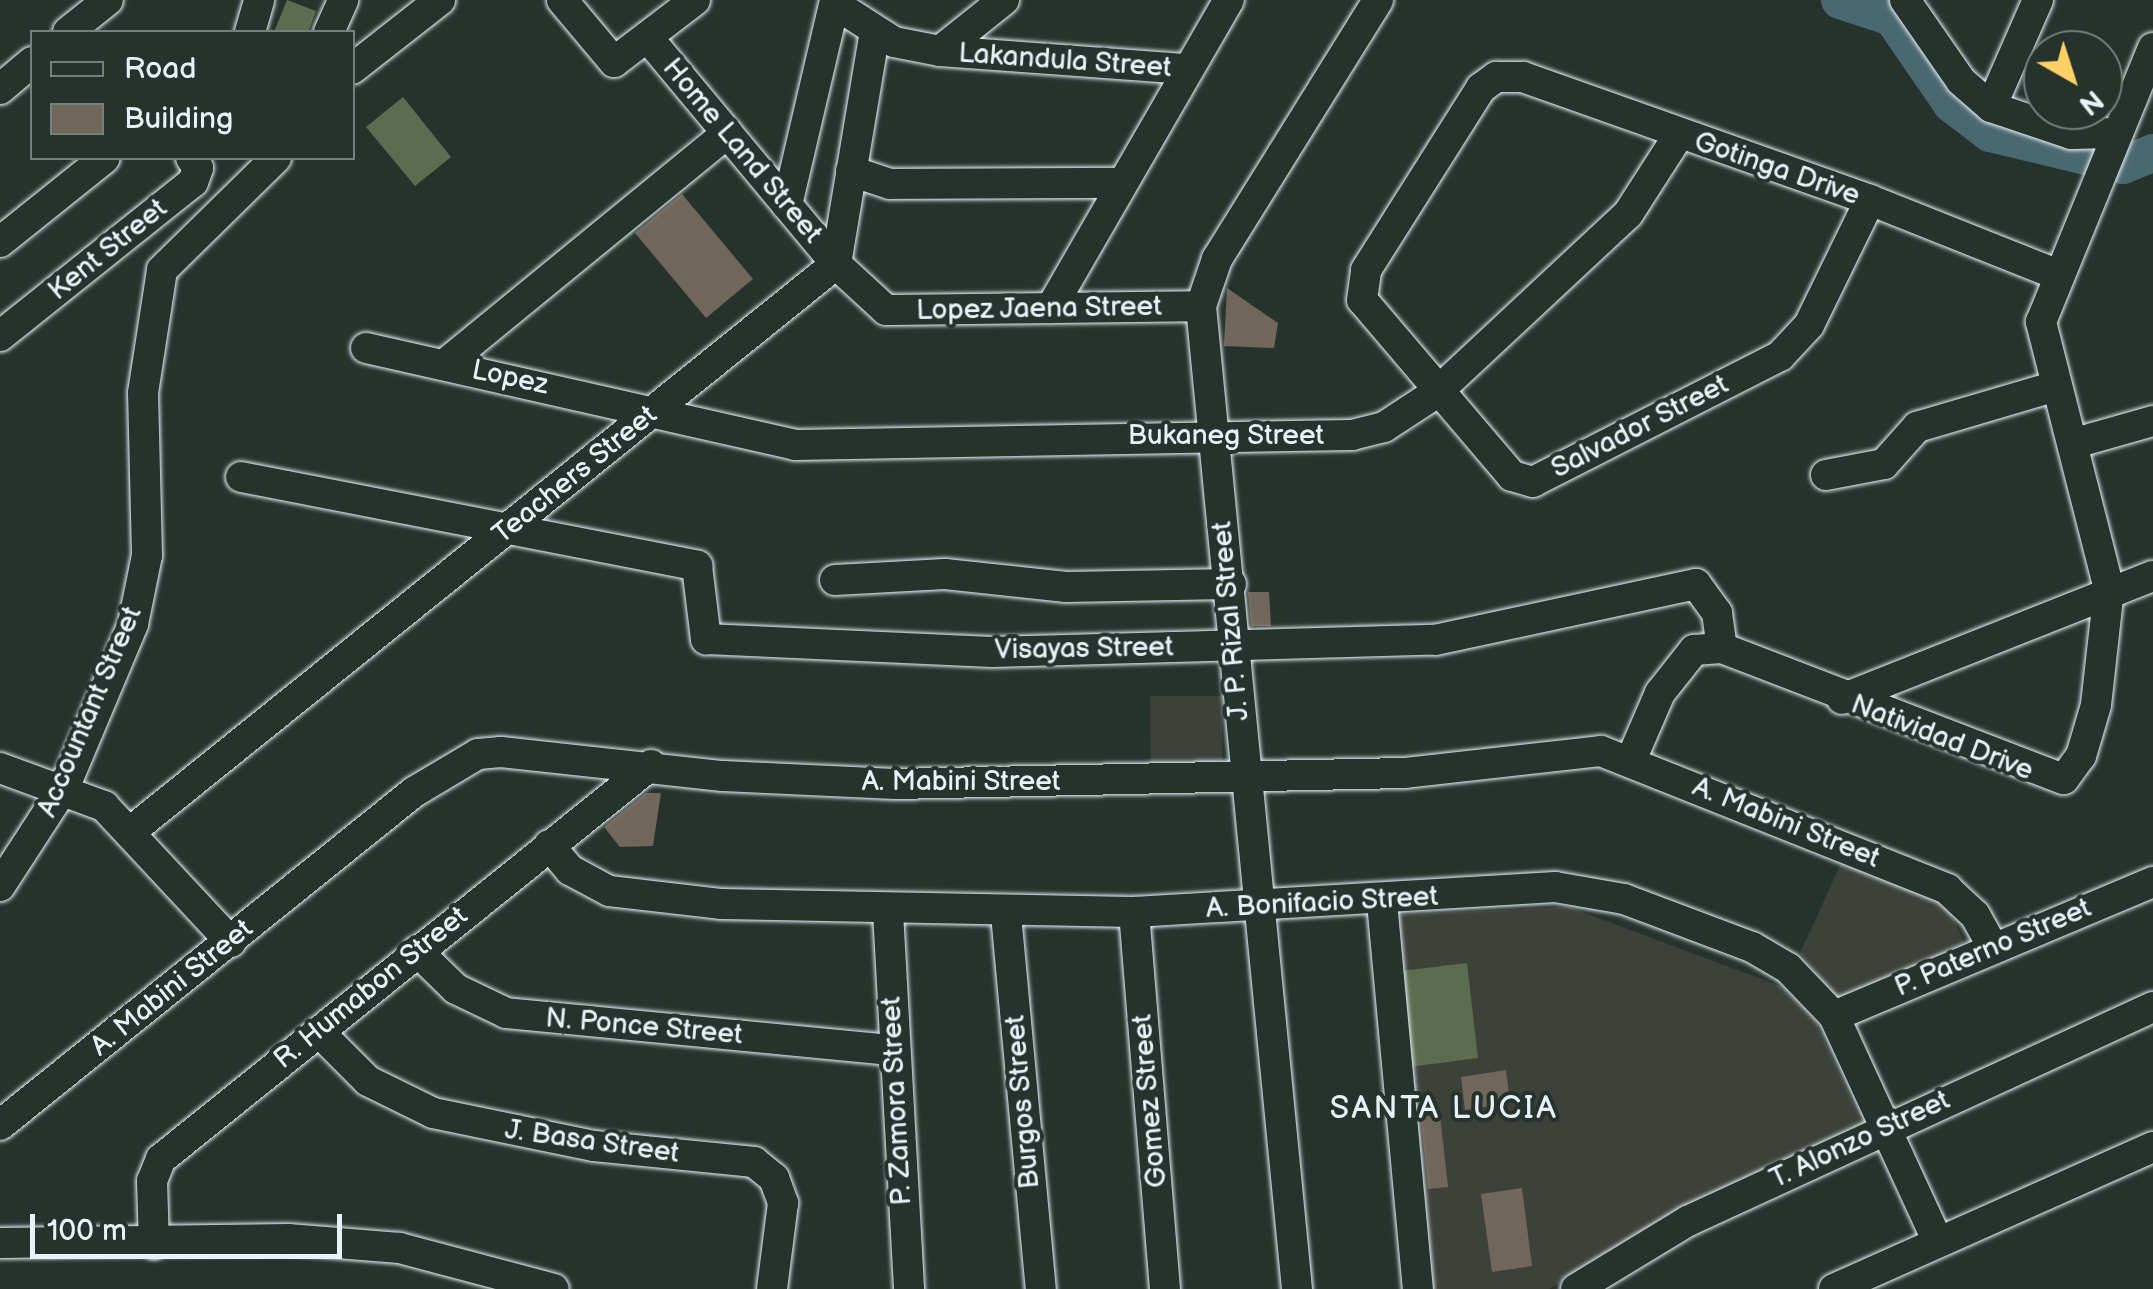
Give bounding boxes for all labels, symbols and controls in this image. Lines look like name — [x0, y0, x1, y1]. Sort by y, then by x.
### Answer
legend — [30, 30, 355, 160]
north arrow — [2023, 30, 2123, 130]
street label: Lakandula Street — [957, 37, 1173, 85]
text: Road — [124, 51, 197, 87]
street label: Home Land Street — [655, 52, 829, 250]
text: N — [2072, 83, 2109, 122]
text: Building — [124, 101, 233, 137]
street label: Gotinga Drive — [1690, 125, 1864, 213]
street label: Kent Street — [42, 192, 174, 308]
street label: Lopez Jaena Street — [915, 290, 1163, 328]
street label: Lopez — [469, 354, 551, 402]
street label: Salvador Street — [1546, 368, 1734, 486]
street label: Teachers Street — [486, 398, 664, 552]
street label: Bukaneg Street — [1128, 419, 1324, 453]
street label: J. P. Rizal Street — [1206, 520, 1256, 722]
street label: Accountant Street — [30, 602, 150, 822]
street label: Visayas Street — [994, 631, 1174, 667]
street label: Natividad Drive — [1846, 688, 2038, 788]
street label: A. Mabini Street — [861, 765, 1061, 799]
street label: A. Mabini Street — [1687, 770, 1885, 876]
street label: A. Bonifacio Street — [1205, 880, 1439, 926]
street label: P. Paterno Street — [1890, 891, 2096, 1005]
street label: R. Humabon Street — [267, 899, 475, 1077]
street label: A. Mabini Street — [84, 912, 260, 1064]
street label: P. Zamora Street — [875, 996, 919, 1206]
street label: N. Ponce Street — [544, 1002, 744, 1052]
street label: Burgos Street — [999, 1013, 1047, 1191]
street label: Gomez Street — [1126, 1013, 1174, 1189]
street label: T. Alonzo Street — [1765, 1084, 1955, 1196]
district label: SANTA LUCIA — [1330, 1090, 1558, 1128]
street label: J. Basa Street — [503, 1113, 681, 1171]
scale bar — [35, 1194, 348, 1256]
text: 100 m — [47, 1213, 127, 1249]

